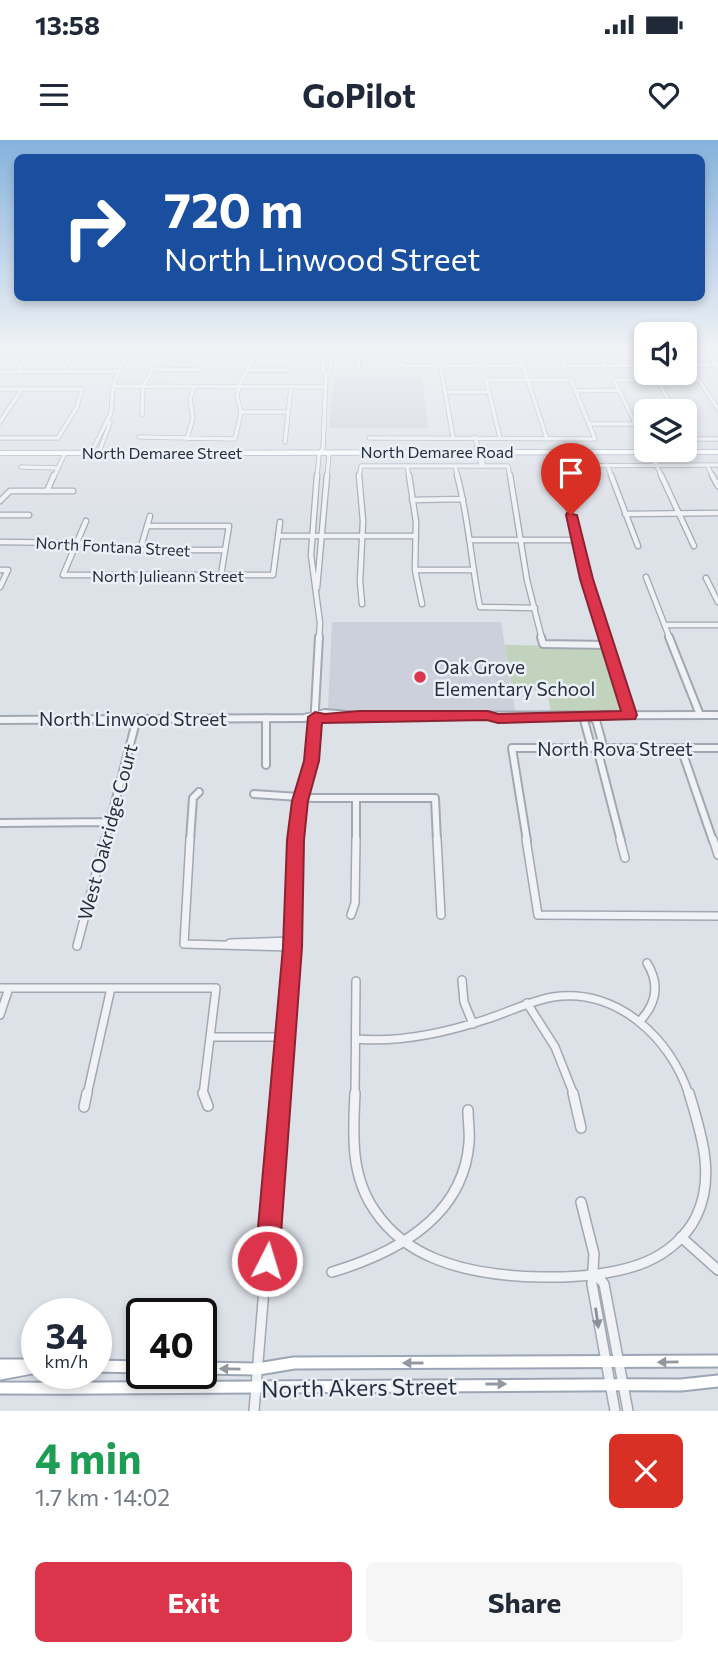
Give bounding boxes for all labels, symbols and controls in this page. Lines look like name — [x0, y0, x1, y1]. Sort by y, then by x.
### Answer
text: 13:58 — [35, 9, 100, 40]
text: GoPilot — [302, 75, 416, 115]
icon: menu — [35, 76, 73, 114]
icon: heart — [645, 76, 683, 114]
text: 720 m — [164, 178, 303, 238]
icon: right — [49, 182, 140, 273]
text: North Linwood Street — [164, 238, 480, 278]
map controls — [634, 322, 697, 462]
button: sound — [634, 322, 697, 385]
button: layers — [634, 399, 697, 462]
street label: North Demaree Road — [361, 442, 513, 461]
street label: North Demaree Street — [82, 443, 243, 462]
pin — [541, 443, 601, 515]
icon: arrive — [552, 454, 590, 492]
street label: North Fontana Street — [35, 532, 191, 560]
street label: North Julieann Street — [92, 566, 244, 585]
place label: Oak Grove Elementary School — [434, 655, 595, 700]
marker: Oak Grove Elementary School — [412, 669, 428, 685]
street label: North Linwood Street — [39, 707, 227, 730]
street label: North Rova Street — [537, 737, 693, 760]
street label: West Oakridge Court — [72, 741, 142, 923]
position arrow — [230, 1224, 304, 1298]
speed limit sign: 40 — [126, 1298, 217, 1389]
one-way arrow — [592, 1307, 603, 1329]
text: 34 — [46, 1313, 87, 1356]
text: km/h — [45, 1350, 88, 1372]
one-way arrow — [657, 1356, 679, 1368]
one-way arrow — [402, 1357, 424, 1369]
one-way arrow — [218, 1363, 240, 1374]
street label: North Akers Street — [261, 1371, 457, 1403]
one-way arrow — [485, 1378, 507, 1390]
text: 4 min — [35, 1431, 141, 1483]
button: close — [609, 1434, 683, 1508]
text: 1.7 km · 14:02 — [35, 1483, 170, 1511]
button: Exit — [35, 1562, 352, 1642]
button: Share — [366, 1562, 683, 1642]

